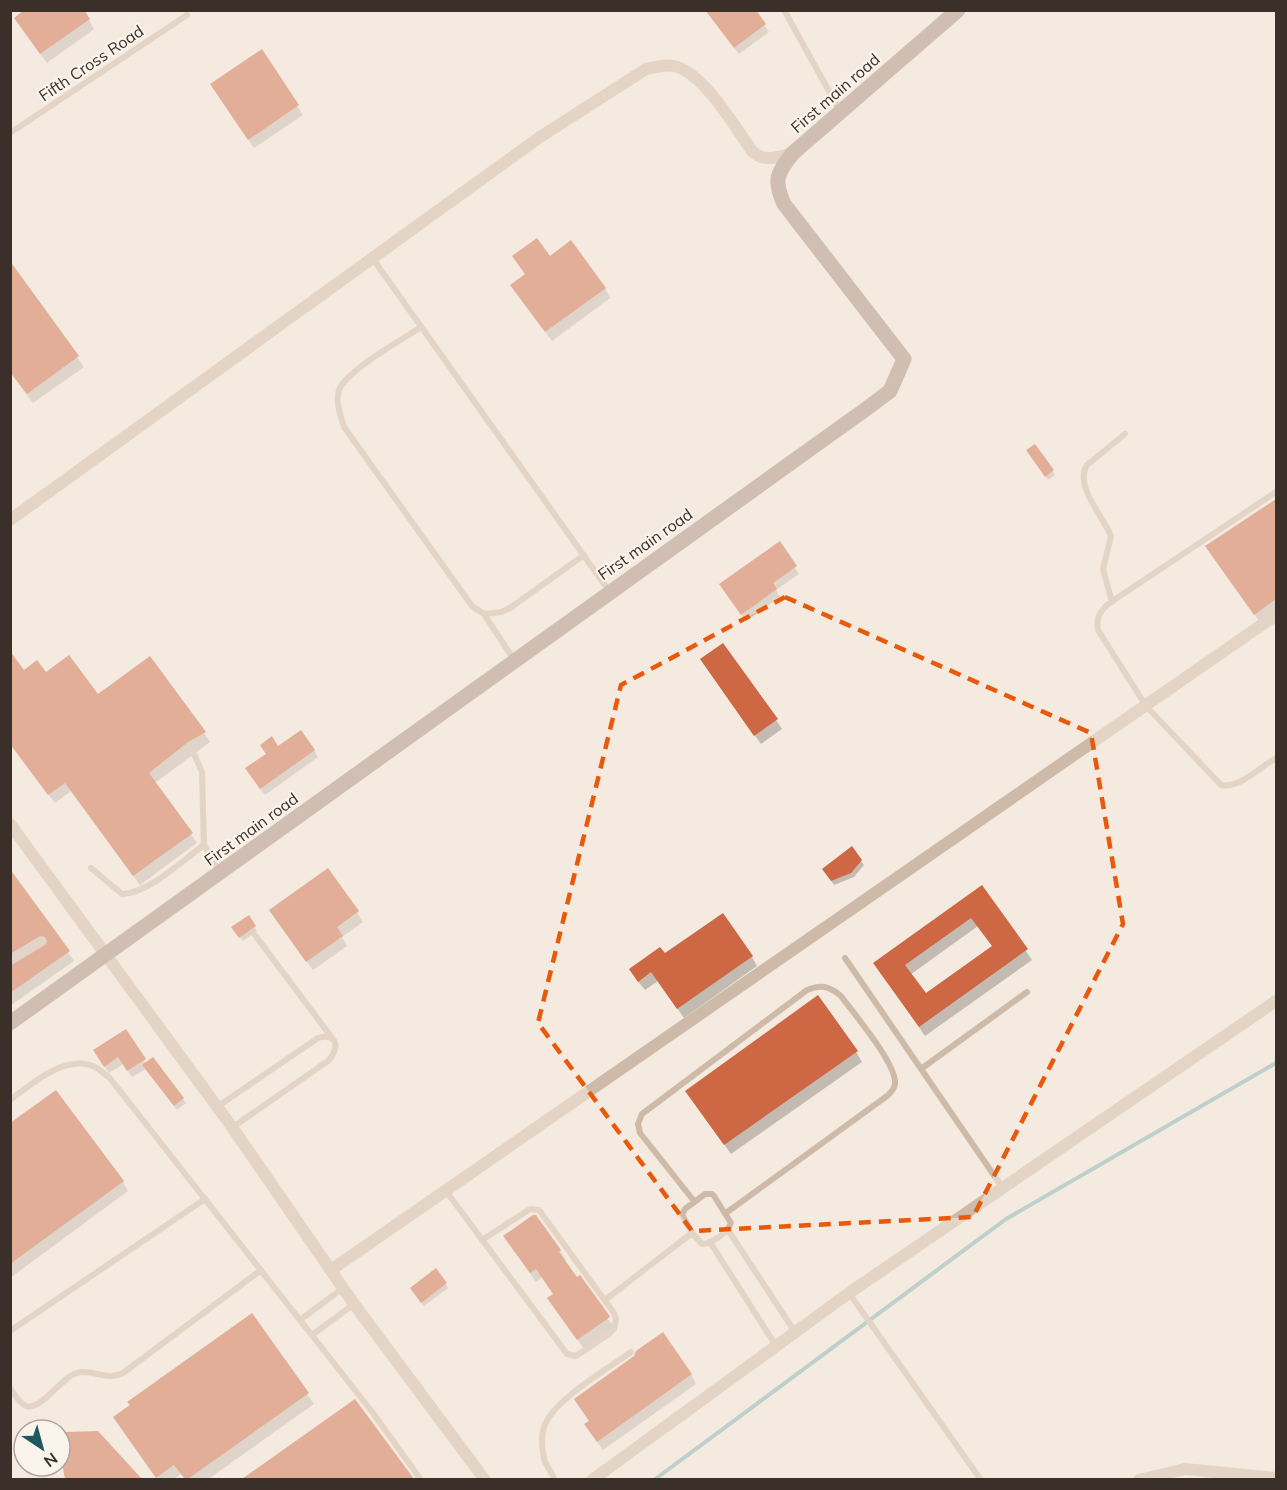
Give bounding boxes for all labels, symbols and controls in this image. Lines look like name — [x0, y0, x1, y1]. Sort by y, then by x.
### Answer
street label: Fifth Cross Road — [35, 21, 147, 105]
street label: First main road — [786, 49, 884, 137]
street label: First main road — [594, 504, 696, 584]
street label: First main road — [200, 788, 302, 870]
north arrow — [12, 1418, 72, 1478]
text: N — [40, 1448, 62, 1472]

